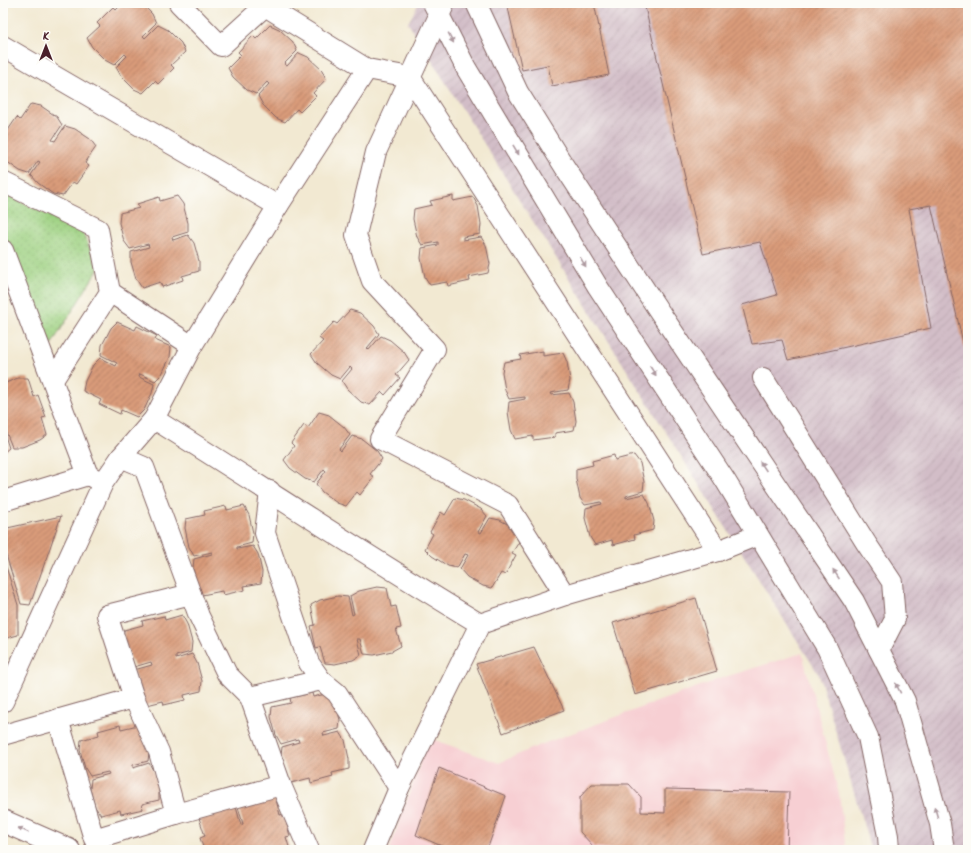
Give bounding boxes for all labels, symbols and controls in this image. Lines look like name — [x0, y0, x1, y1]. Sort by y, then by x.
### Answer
north arrow — [26, 26, 66, 66]
text: K — [43, 28, 50, 46]
one-way arrow — [447, 32, 454, 44]
one-way arrow — [512, 145, 520, 155]
one-way arrow — [579, 256, 586, 268]
one-way arrow — [649, 366, 657, 376]
one-way arrow — [759, 461, 767, 471]
one-way arrow — [832, 569, 840, 579]
one-way arrow — [895, 682, 901, 694]
one-way arrow — [933, 806, 939, 818]
one-way arrow — [17, 827, 29, 833]

